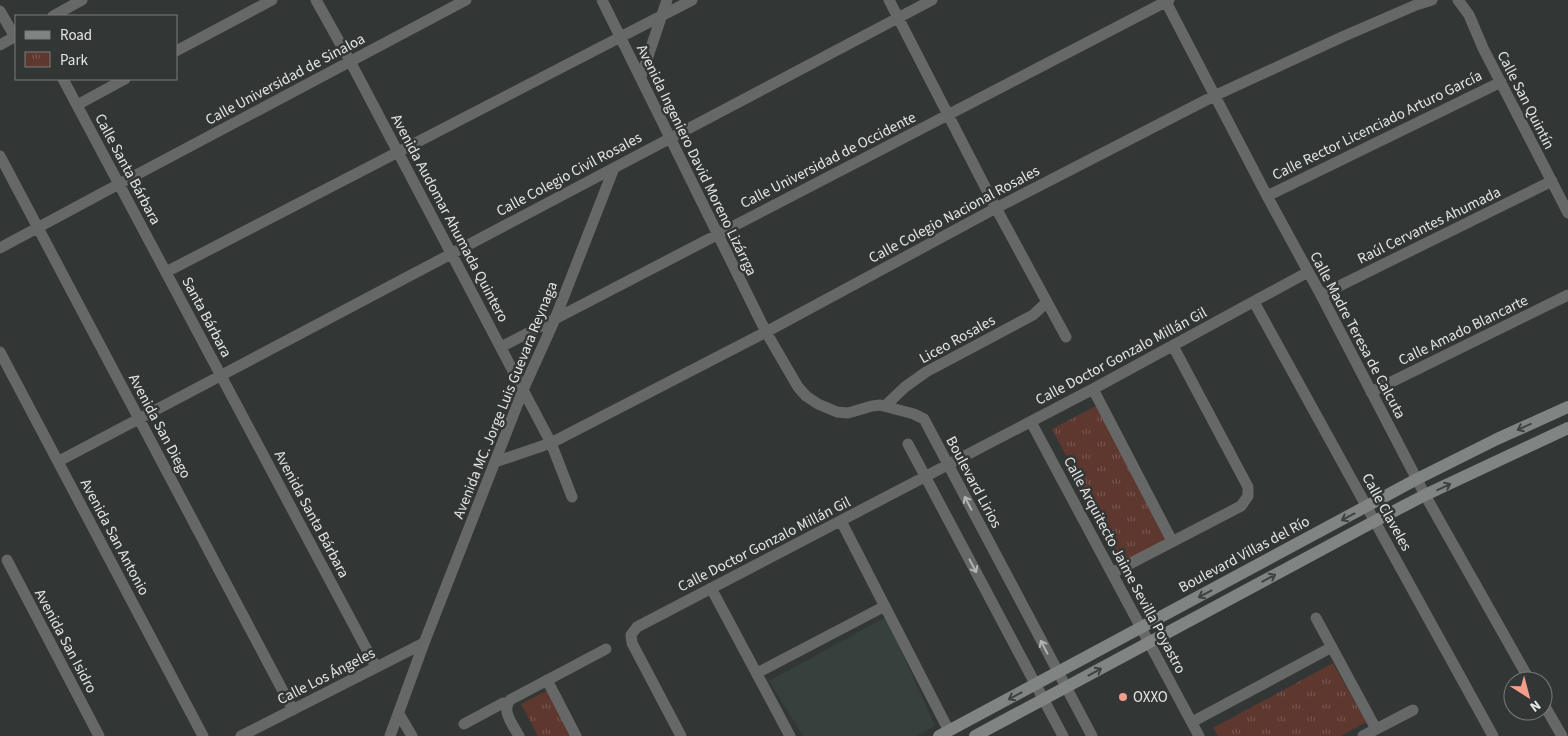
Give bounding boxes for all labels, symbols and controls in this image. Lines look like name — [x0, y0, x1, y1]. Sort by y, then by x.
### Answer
legend — [15, 15, 178, 80]
text: Road — [60, 25, 92, 46]
street label: Calle Universidad de Sinaloa — [202, 28, 369, 131]
street label: Avenida Ingeniero David Moreno Lizárrga — [631, 41, 762, 279]
street label: Calle San Quintín — [1492, 47, 1559, 153]
text: Park — [60, 50, 89, 71]
street label: Calle Rector Licenciado Arturo García — [1269, 65, 1486, 186]
street label: Calle Universidad de Occidente — [737, 107, 920, 214]
street label: Calle Santa Bárbara — [89, 110, 166, 228]
street label: Avenida Audomar Ahumada Quintero — [386, 110, 514, 326]
street label: Calle Colegio Civil Rosales — [493, 127, 646, 222]
street label: Calle Colegio Nacional Rosales — [865, 160, 1043, 269]
street label: Raúl Cervantes Ahumada — [1354, 182, 1504, 269]
street label: Calle Madre Teresa de Calcuta — [1305, 248, 1411, 422]
street label: Santa Bárbara — [176, 273, 237, 361]
street label: Avenida MC. Jorge Luis Guevara Reynaga — [448, 278, 563, 522]
street label: Calle Amado Blancarte — [1395, 290, 1532, 371]
street label: Calle Doctor Gonzalo Millán Gil — [1032, 302, 1211, 411]
street label: Liceo Rosales — [915, 310, 999, 369]
street label: Avenida San Diego — [123, 370, 196, 482]
one-way arrow — [1517, 423, 1532, 433]
street label: Boulevard Lirios — [940, 433, 1007, 532]
street label: Avenida Santa Bárbara — [269, 447, 354, 582]
street label: Calle Arquitecto Jaime Sevilla Poyastro — [1058, 453, 1191, 677]
street label: Calle Claveles — [1357, 469, 1417, 555]
street label: Avenida San Antonio — [75, 475, 154, 599]
one-way arrow — [1436, 481, 1451, 491]
street label: Calle Doctor Gonzalo Millán Gil — [674, 492, 854, 597]
one-way arrow — [963, 496, 972, 511]
street label: Boulevard Villas del Río — [1175, 511, 1314, 598]
one-way arrow — [1340, 512, 1355, 522]
one-way arrow — [968, 558, 978, 573]
one-way arrow — [1261, 573, 1276, 583]
street label: Avenida San Isidro — [29, 585, 102, 697]
one-way arrow — [1197, 589, 1212, 599]
one-way arrow — [1039, 640, 1049, 654]
street label: Calle Los Ángeles — [274, 643, 379, 710]
one-way arrow — [1087, 666, 1101, 676]
north arrow — [1503, 671, 1553, 721]
place label: OXXO — [1133, 687, 1168, 708]
one-way arrow — [1008, 691, 1023, 701]
marker: OXXO — [1117, 691, 1129, 703]
text: N — [1525, 695, 1545, 717]

